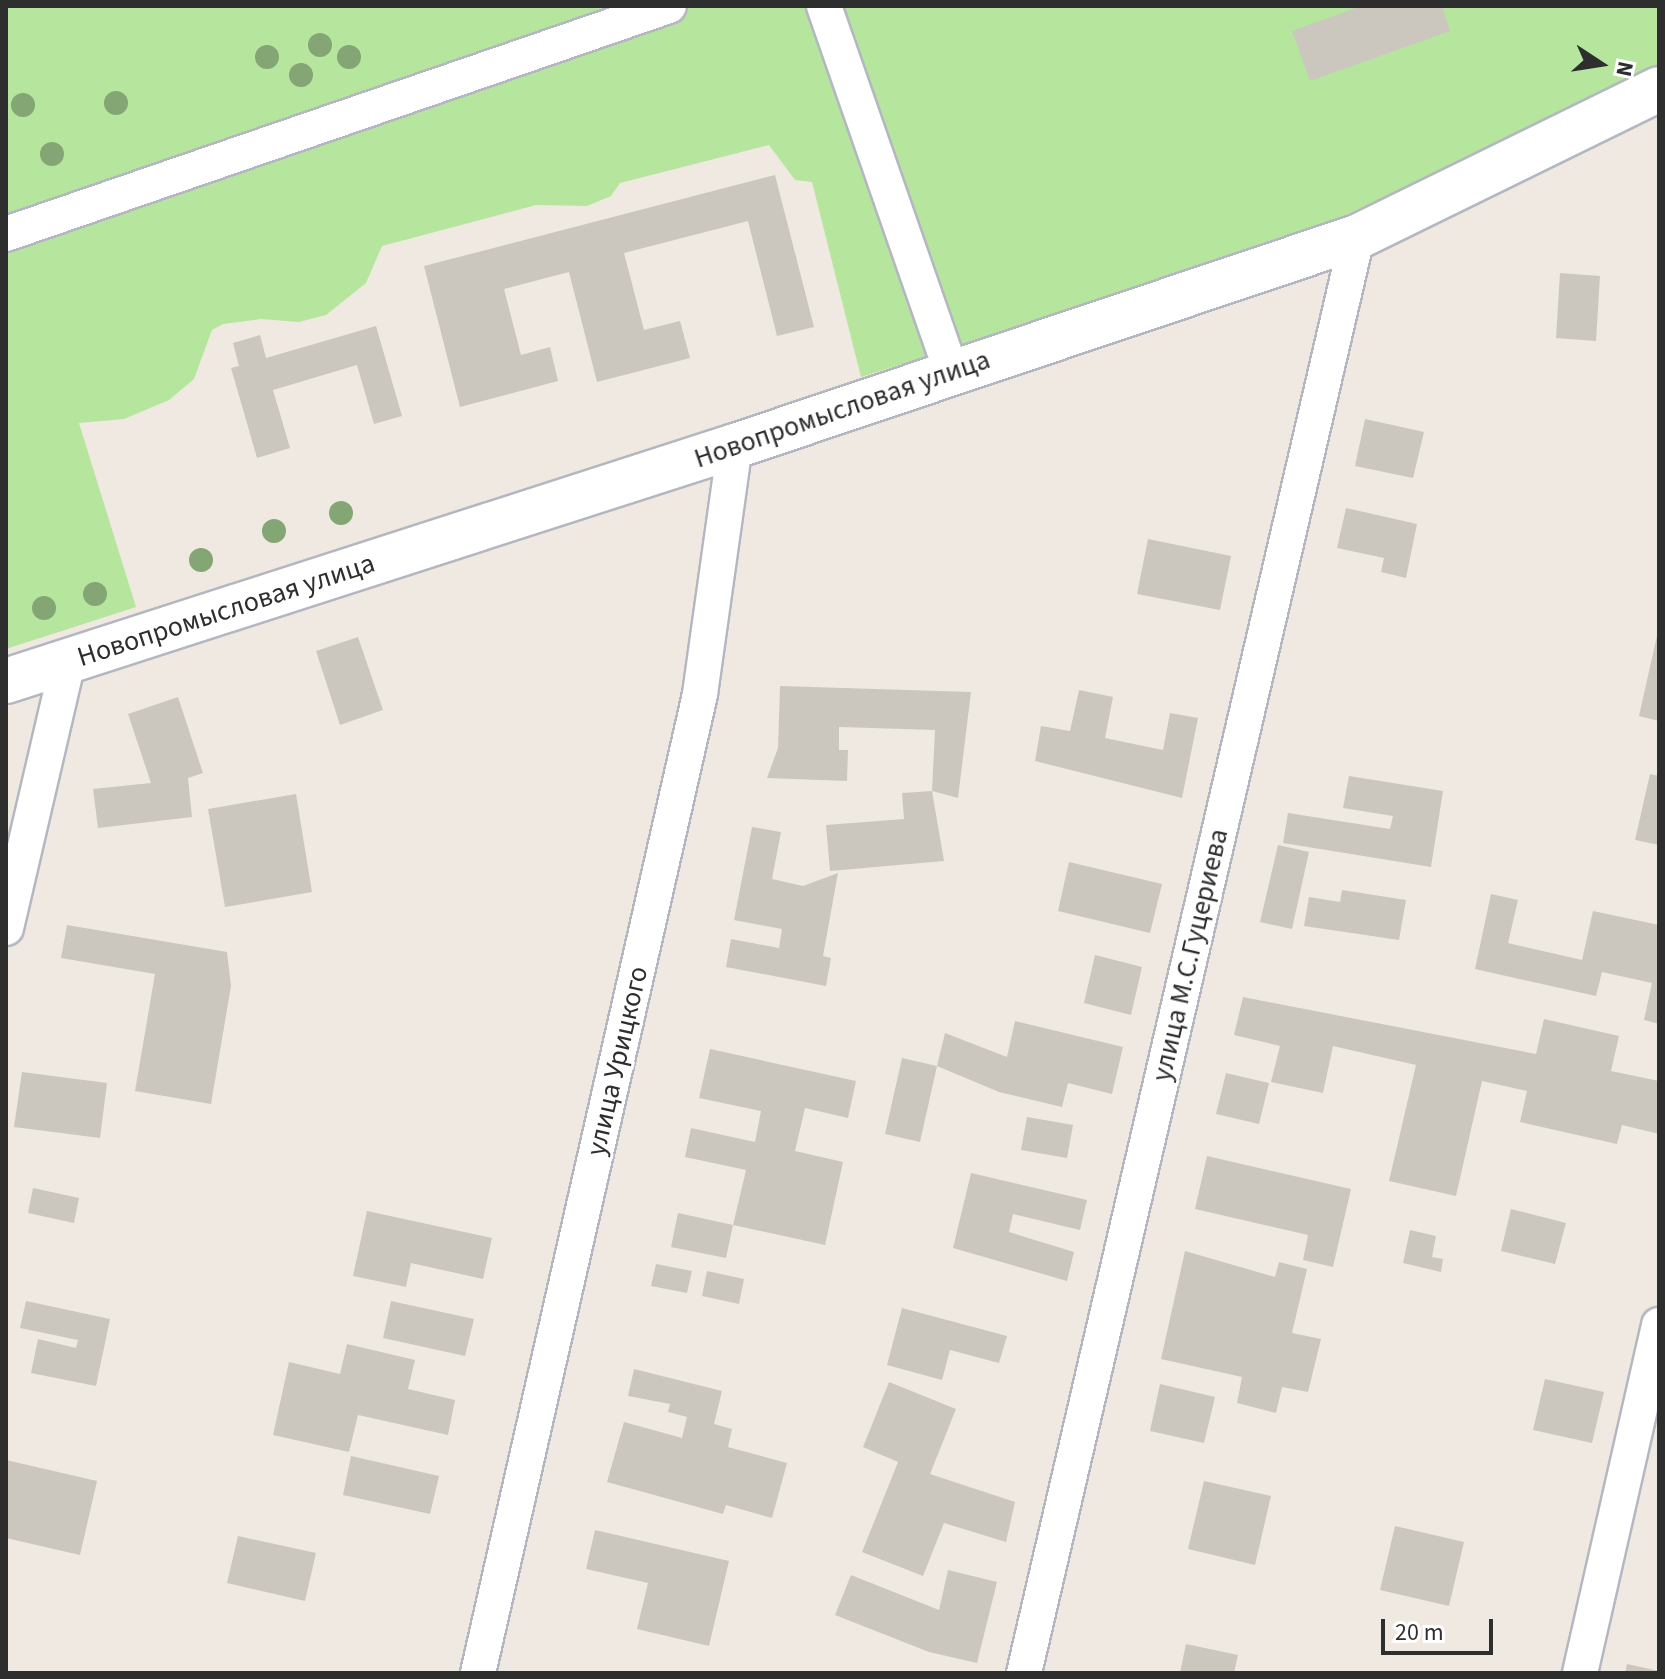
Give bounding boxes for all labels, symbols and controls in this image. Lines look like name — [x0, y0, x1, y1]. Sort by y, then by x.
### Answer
north arrow — [1561, 24, 1641, 104]
text: N — [1607, 58, 1642, 79]
street label: Новопромысловая улица — [690, 343, 994, 475]
street label: Новопромысловая улица — [73, 546, 379, 674]
street label: улица М.С.Гуцериева — [1145, 825, 1235, 1085]
street label: улица Урицкого — [579, 963, 655, 1159]
scale bar — [1385, 1603, 1497, 1653]
text: 20 m — [1395, 1615, 1444, 1650]

